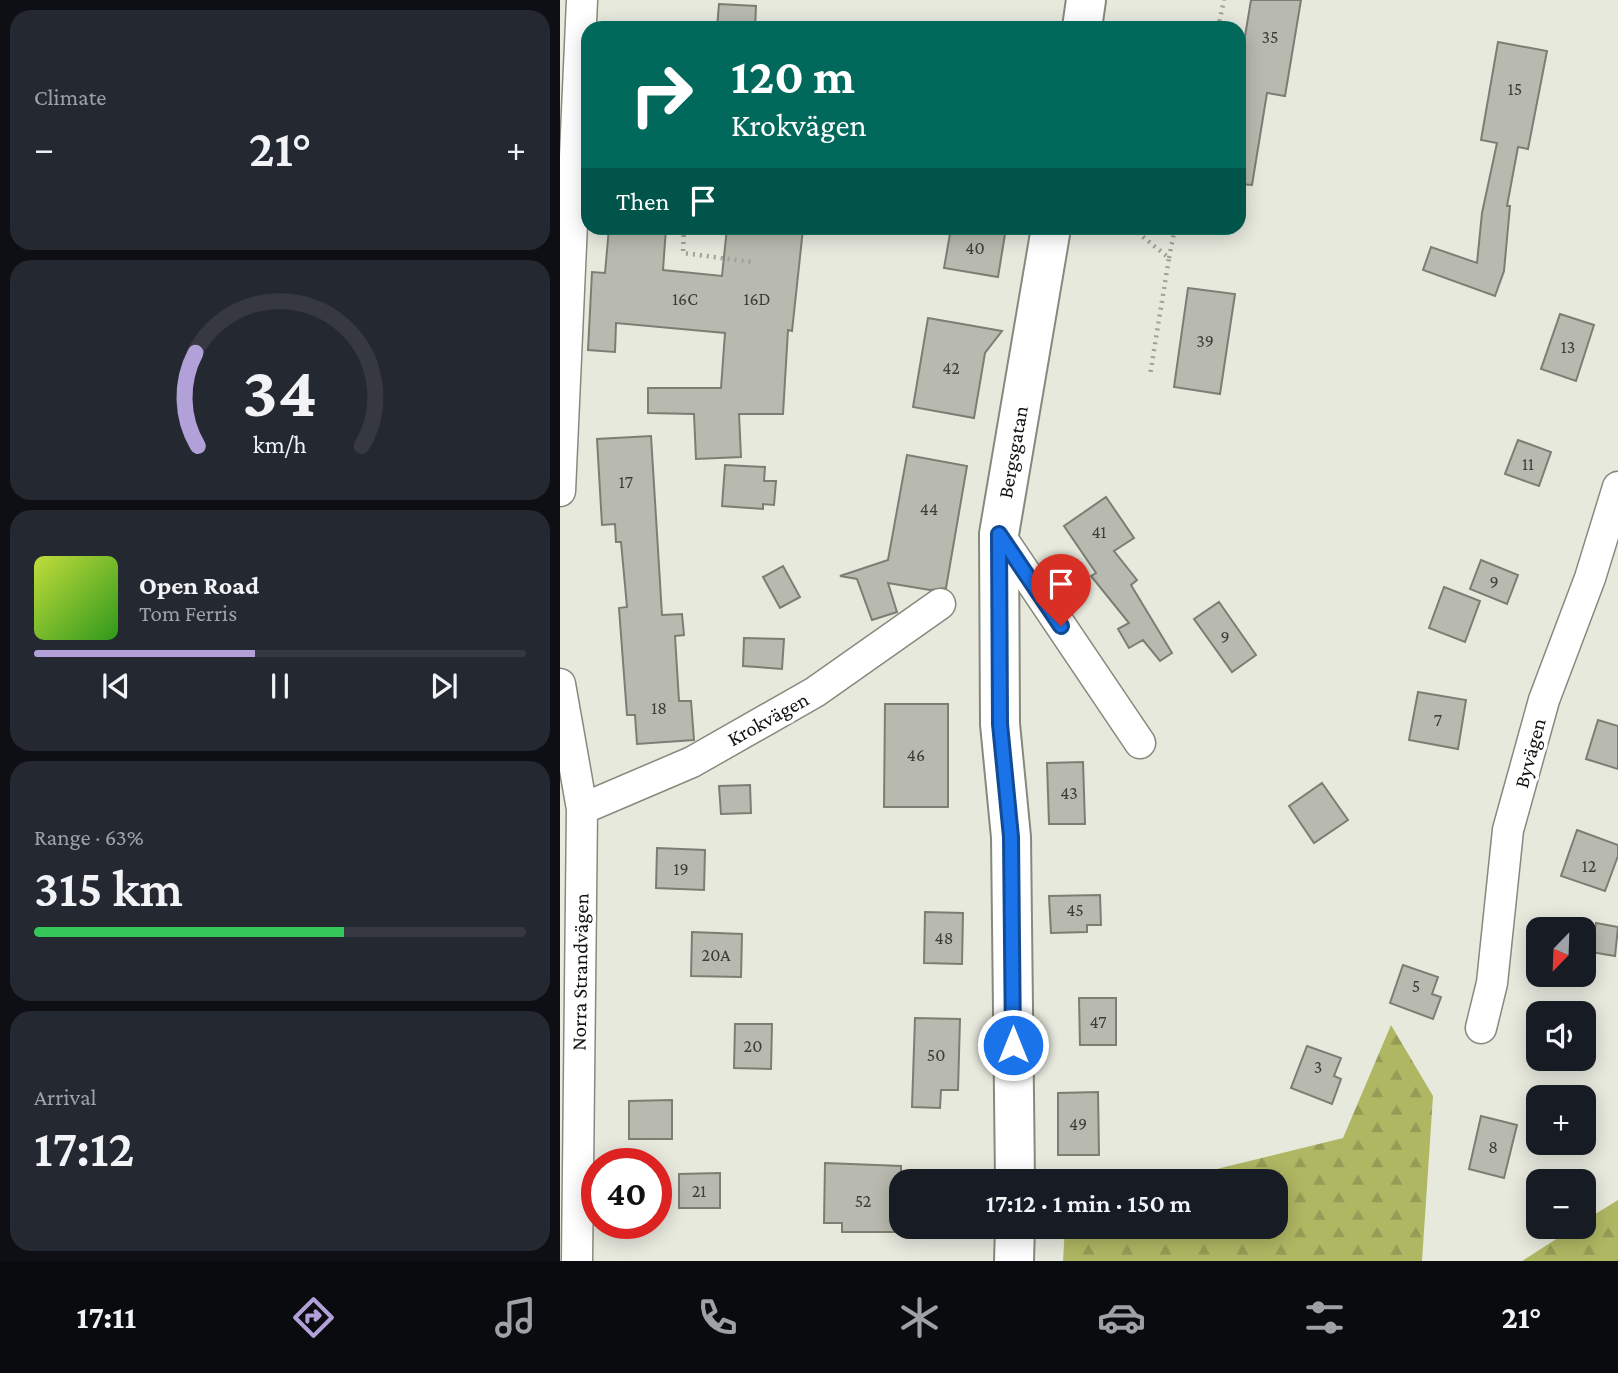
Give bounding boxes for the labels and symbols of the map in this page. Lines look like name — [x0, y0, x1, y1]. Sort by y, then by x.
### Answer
house number: 35 — [1261, 27, 1279, 47]
house number: 15 — [1508, 79, 1522, 99]
house number: 40 — [965, 238, 985, 258]
house number: 16C — [672, 289, 698, 309]
house number: 16D — [743, 289, 771, 309]
house number: 39 — [1196, 331, 1214, 351]
house number: 13 — [1561, 337, 1575, 357]
house number: 42 — [942, 358, 960, 378]
street label: Bergsgatan — [993, 404, 1033, 500]
house number: 11 — [1522, 454, 1534, 474]
house number: 17 — [619, 472, 633, 492]
house number: 44 — [920, 499, 938, 519]
house number: 41 — [1091, 522, 1107, 542]
pin — [1031, 554, 1091, 626]
house number: 9 — [1489, 572, 1499, 592]
house number: 9 — [1220, 627, 1230, 647]
street label: Krokvägen — [723, 687, 813, 751]
house number: 18 — [651, 698, 667, 718]
house number: 7 — [1434, 710, 1442, 730]
street label: Byvägen — [1509, 716, 1551, 790]
house number: 46 — [907, 745, 925, 765]
house number: 43 — [1060, 783, 1078, 803]
house number: 12 — [1582, 856, 1596, 876]
house number: 19 — [673, 859, 689, 879]
street label: Norra Strandvägen — [567, 893, 593, 1051]
house number: 45 — [1066, 900, 1084, 920]
north arrow — [1526, 917, 1596, 987]
house number: 48 — [935, 928, 953, 948]
house number: 20A — [702, 945, 731, 965]
house number: 5 — [1412, 976, 1420, 996]
position arrow — [976, 1008, 1050, 1082]
house number: 47 — [1089, 1012, 1107, 1032]
house number: 20 — [744, 1036, 762, 1056]
house number: 50 — [927, 1045, 945, 1065]
house number: 3 — [1314, 1057, 1322, 1077]
house number: 49 — [1069, 1114, 1087, 1134]
house number: 8 — [1488, 1137, 1498, 1157]
speed limit sign: 40 — [581, 1148, 672, 1239]
house number: 21 — [692, 1181, 706, 1201]
house number: 52 — [855, 1191, 871, 1211]

